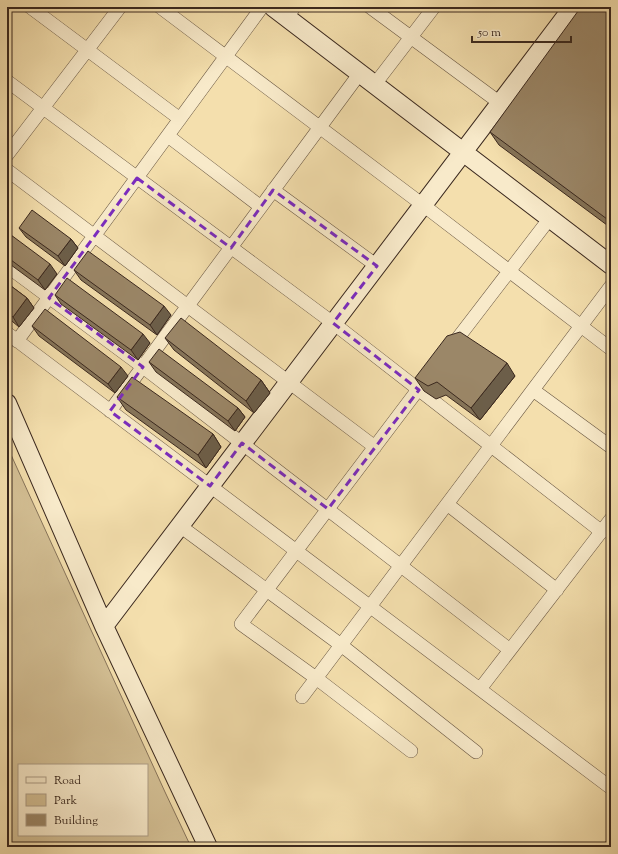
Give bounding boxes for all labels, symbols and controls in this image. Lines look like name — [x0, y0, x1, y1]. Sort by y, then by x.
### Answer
scale bar — [472, 18, 571, 44]
text: 50 m — [477, 24, 501, 42]
legend — [18, 764, 148, 836]
text: Road — [54, 772, 81, 790]
text: Park — [54, 792, 77, 810]
text: Building — [54, 812, 98, 830]

